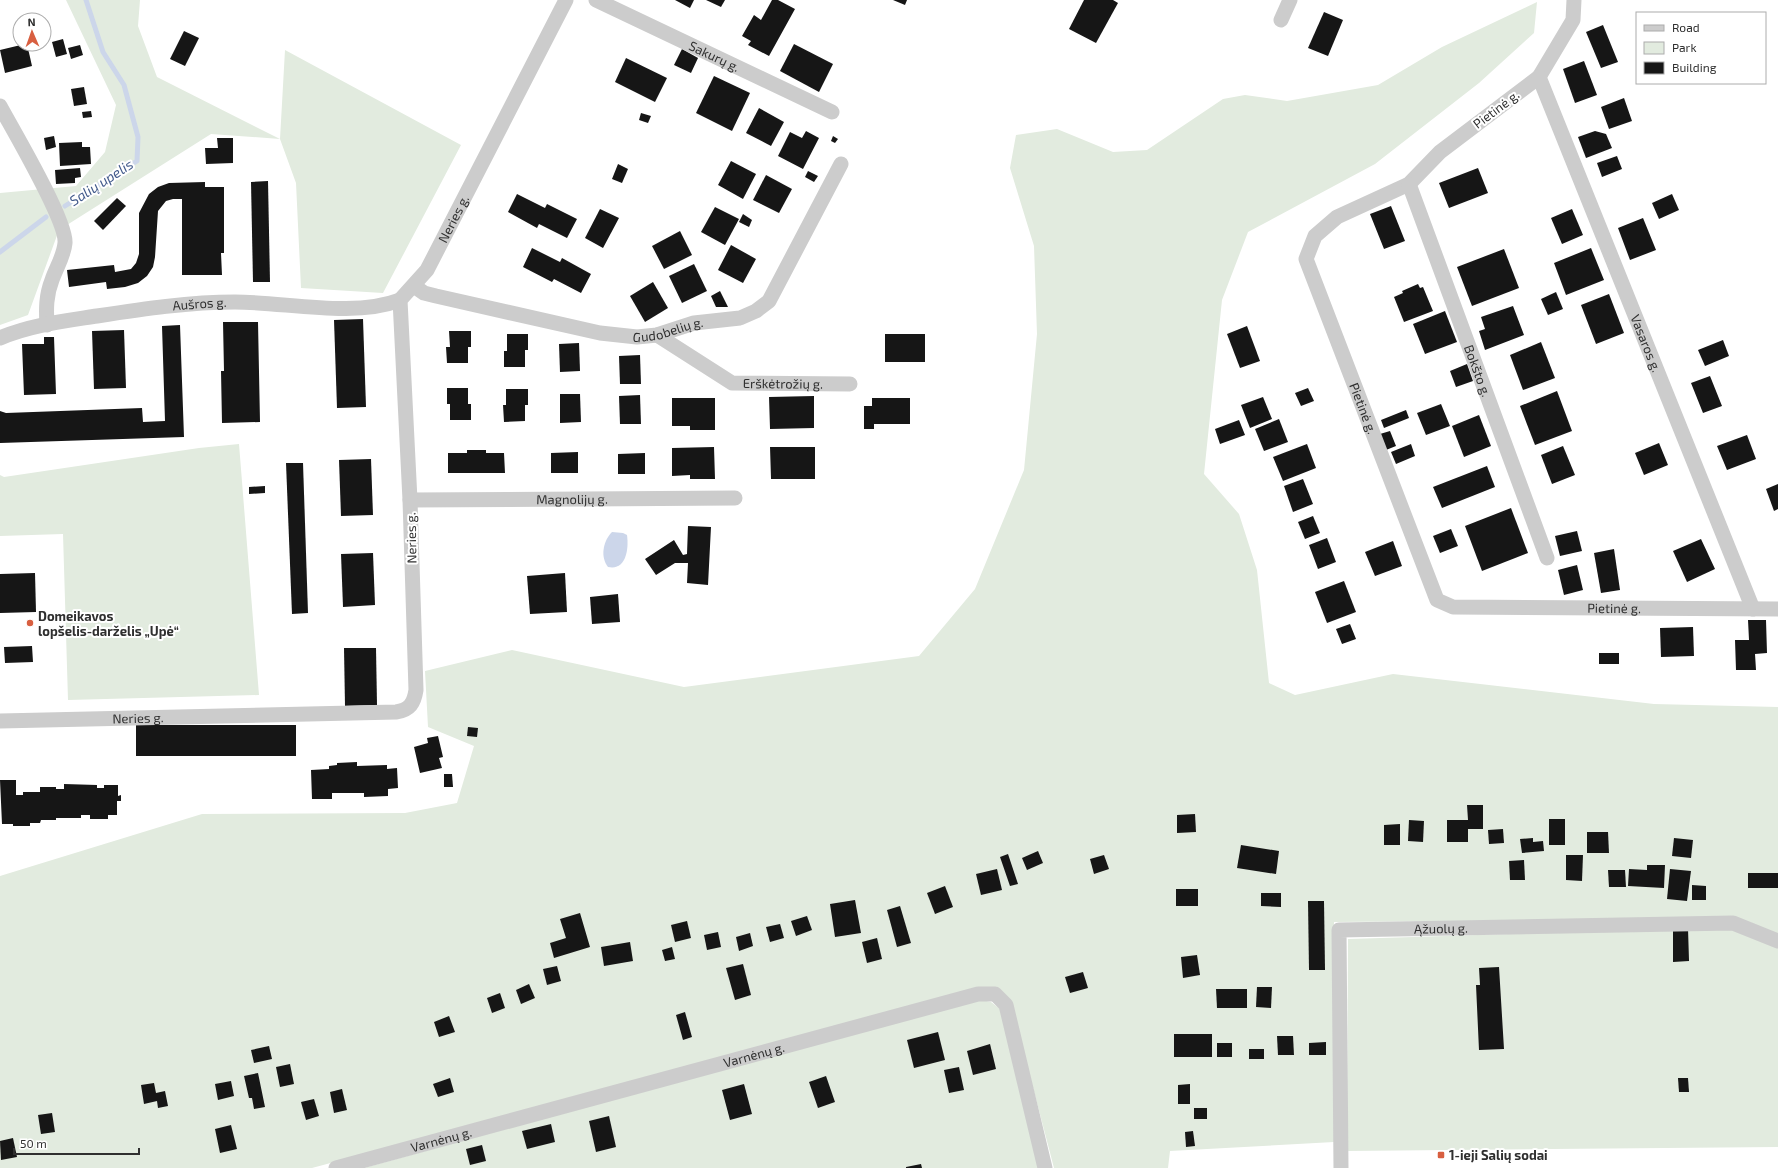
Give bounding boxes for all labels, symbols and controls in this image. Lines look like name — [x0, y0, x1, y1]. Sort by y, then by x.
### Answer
north arrow — [12, 12, 52, 52]
legend — [1636, 12, 1766, 84]
text: N — [27, 15, 36, 28]
text: Road — [1672, 20, 1700, 34]
street label: Sakurų g. — [686, 37, 742, 75]
text: Park — [1672, 40, 1697, 54]
text: Building — [1672, 60, 1717, 74]
street label: Pietinė g. — [1470, 86, 1522, 132]
water label: Salių upelis — [66, 155, 136, 209]
street label: Neries g. — [434, 192, 472, 245]
street label: Aušros g. — [172, 294, 227, 314]
street label: Vasaros g. — [1627, 312, 1665, 374]
street label: Gudobelių g. — [632, 314, 704, 345]
street label: Bokšto g. — [1461, 343, 1495, 399]
street label: Erškėtrožių g. — [743, 375, 823, 392]
street label: Pietinė g. — [1346, 380, 1380, 436]
street label: Magnolijų g. — [536, 491, 608, 507]
street label: Neries g. — [403, 512, 419, 564]
street label: Pietinė g. — [1587, 600, 1641, 616]
place label: Domeikavos lopšelis-darželis „Upė“ — [38, 608, 179, 639]
marker: Domeikavos lopšelis-darželis „Upė“ — [25, 618, 35, 628]
street label: Neries g. — [112, 709, 164, 726]
street label: Ąžuolų g. — [1414, 920, 1468, 937]
street label: Varnėnų g. — [722, 1039, 786, 1071]
street label: Varnėnų g. — [409, 1124, 474, 1155]
scale bar — [14, 1130, 139, 1156]
text: 50 m — [20, 1136, 47, 1150]
place label: 1-ieji Salių sodai — [1449, 1147, 1548, 1163]
marker: 1-ieji Salių sodai — [1436, 1150, 1446, 1160]

